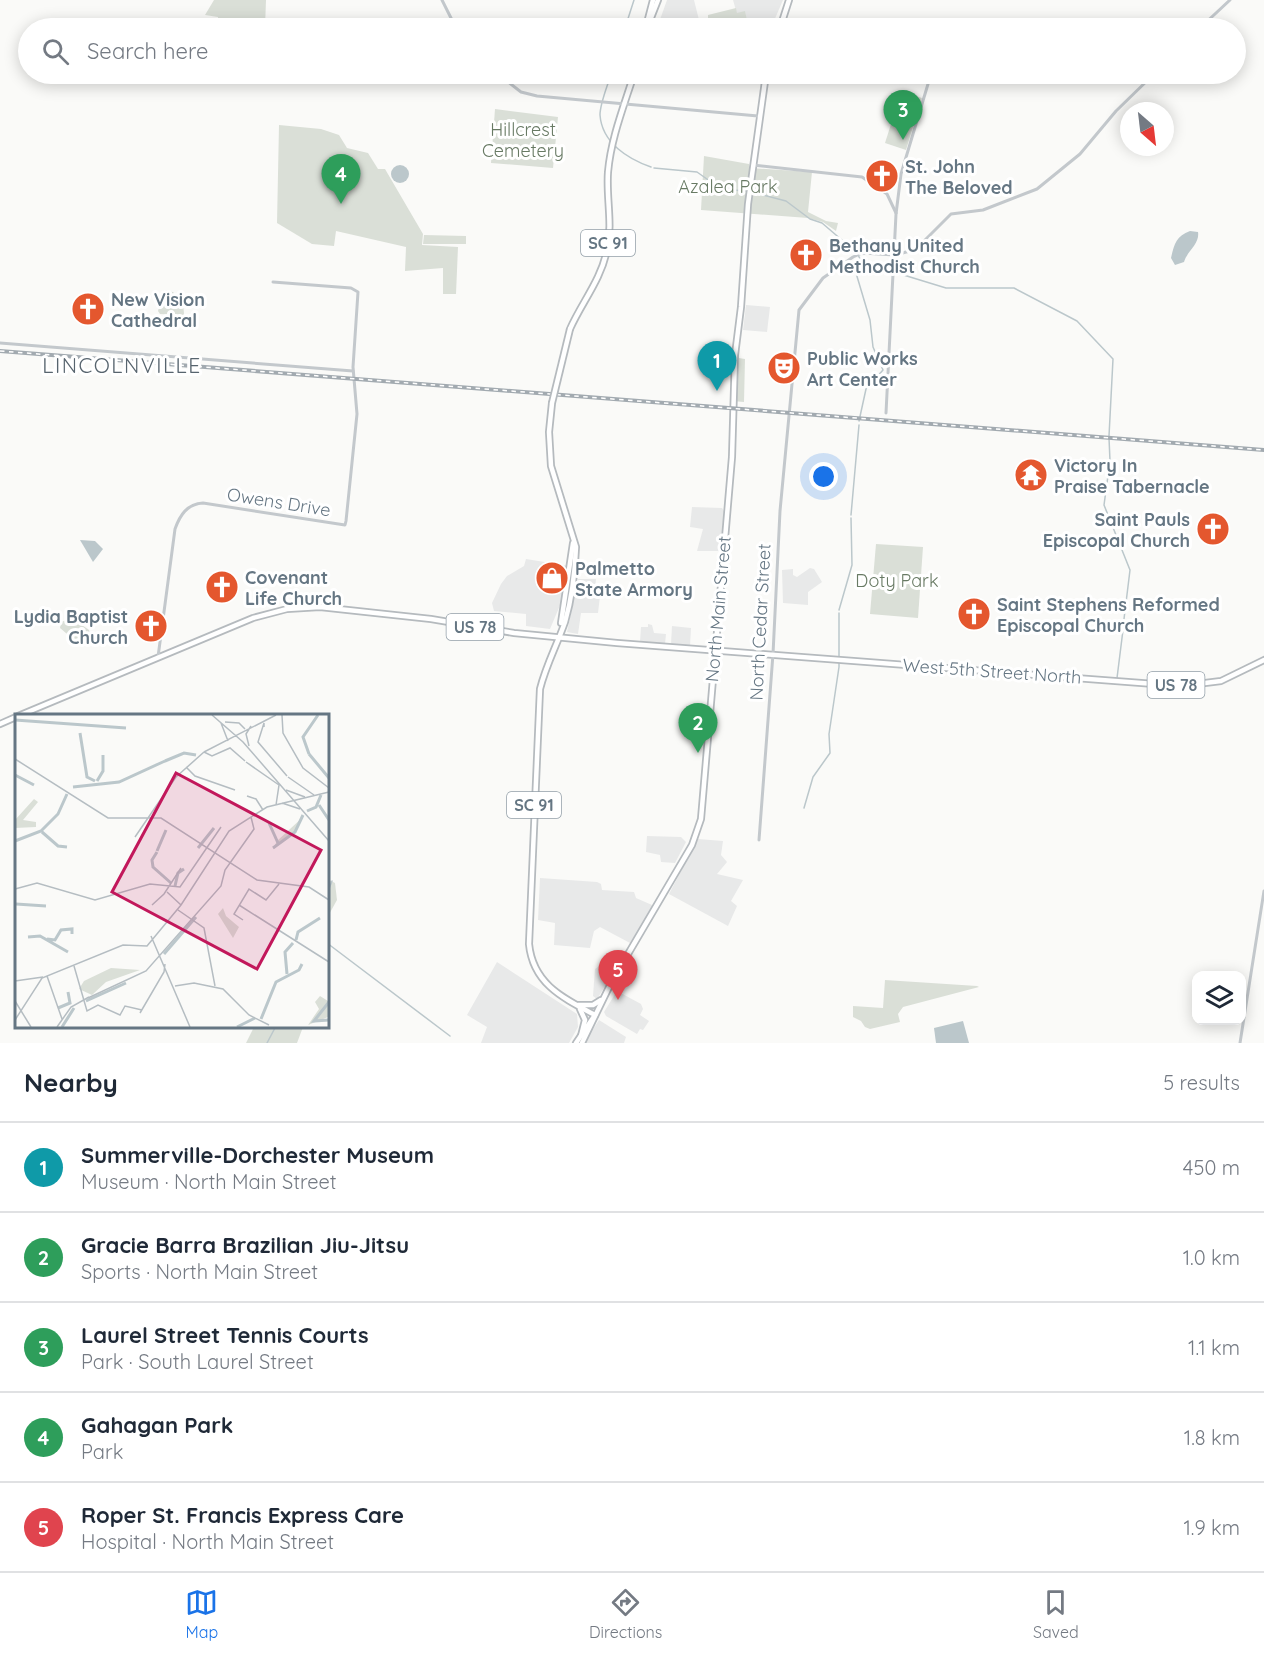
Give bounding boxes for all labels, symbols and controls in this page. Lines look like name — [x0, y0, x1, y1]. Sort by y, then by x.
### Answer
search box — [18, 18, 1246, 84]
icon: search — [39, 35, 72, 68]
text: Search here — [87, 37, 208, 65]
pin: 3 — [884, 90, 922, 140]
north arrow — [1120, 102, 1174, 156]
park label: Hillcrest Cemetery — [482, 118, 564, 162]
pin: 4 — [322, 154, 360, 204]
place label: St. John The Beloved — [905, 155, 1013, 199]
church icon: St. John The Beloved — [864, 158, 900, 194]
park label: Azalea Park — [678, 175, 778, 198]
road number: SC 91 — [581, 230, 635, 256]
place label: Bethany United Methodist Church — [829, 234, 980, 278]
church icon: Bethany United Methodist Church — [788, 237, 824, 273]
place label: New Vision Cathedral — [111, 288, 205, 332]
church icon: New Vision Cathedral — [70, 291, 106, 327]
pin: 1 — [698, 342, 736, 391]
place label: Public Works Art Center — [807, 347, 918, 391]
theatre icon: Public Works Art Center — [766, 350, 802, 386]
district label: LINCOLNVILLE — [42, 352, 202, 378]
place label: Victory In Praise Tabernacle — [1054, 454, 1210, 498]
temple icon: Victory In Praise Tabernacle — [1013, 457, 1049, 493]
your location — [809, 462, 838, 491]
street label: Owens Drive — [226, 482, 332, 522]
place label: Saint Pauls Episcopal Church — [1043, 508, 1190, 552]
church icon: Saint Pauls Episcopal Church — [1195, 511, 1231, 547]
street label: North Main Street — [700, 535, 736, 683]
street label: North Cedar Street — [744, 543, 776, 701]
place label: Palmetto State Armory — [575, 557, 693, 601]
shop icon: Palmetto State Armory — [534, 560, 570, 596]
place label: Covenant Life Church — [245, 566, 342, 610]
church icon: Covenant Life Church — [204, 569, 240, 605]
park label: Doty Park — [855, 569, 939, 592]
place label: Saint Stephens Reformed Episcopal Church — [997, 593, 1220, 637]
church icon: Saint Stephens Reformed Episcopal Church — [956, 596, 992, 632]
place label: Lydia Baptist Church — [14, 605, 128, 649]
church icon: Lydia Baptist Church — [133, 608, 169, 644]
road number: US 78 — [446, 614, 504, 640]
street label: West 5th Street North — [902, 653, 1082, 689]
road number: US 78 — [1148, 672, 1204, 698]
pin: 2 — [678, 704, 718, 753]
inset map — [15, 714, 328, 1028]
road number: SC 91 — [507, 792, 561, 818]
pin: 5 — [598, 950, 638, 1000]
map controls — [1192, 971, 1246, 1025]
button: layers — [1192, 971, 1246, 1025]
text: Nearby — [24, 1066, 118, 1099]
text: 5 results — [1163, 1070, 1240, 1095]
text: Summerville-Dorchester Museum — [81, 1141, 434, 1169]
text: 1 — [40, 1155, 47, 1180]
text: 450 m — [1183, 1155, 1240, 1180]
text: Museum · North Main Street — [81, 1169, 337, 1194]
text: Gracie Barra Brazilian Jiu-Jitsu — [81, 1231, 409, 1259]
text: 2 — [38, 1245, 49, 1270]
text: 1.0 km — [1183, 1245, 1240, 1270]
text: Sports · North Main Street — [81, 1259, 318, 1284]
text: Laurel Street Tennis Courts — [81, 1321, 369, 1349]
text: 3 — [38, 1335, 49, 1360]
text: 1.1 km — [1188, 1335, 1240, 1360]
text: Park · South Laurel Street — [81, 1349, 314, 1374]
text: Gahagan Park — [81, 1411, 233, 1439]
text: 4 — [38, 1425, 49, 1450]
text: 1.8 km — [1184, 1425, 1240, 1450]
text: Park — [81, 1439, 123, 1464]
text: Roper St. Francis Express Care — [81, 1501, 404, 1529]
text: 5 — [38, 1515, 49, 1540]
text: 1.9 km — [1183, 1515, 1240, 1540]
text: Hospital · North Main Street — [81, 1529, 334, 1554]
tab: Map — [185, 1586, 218, 1642]
tab: Directions — [589, 1586, 662, 1642]
tab: Saved — [1033, 1586, 1079, 1642]

